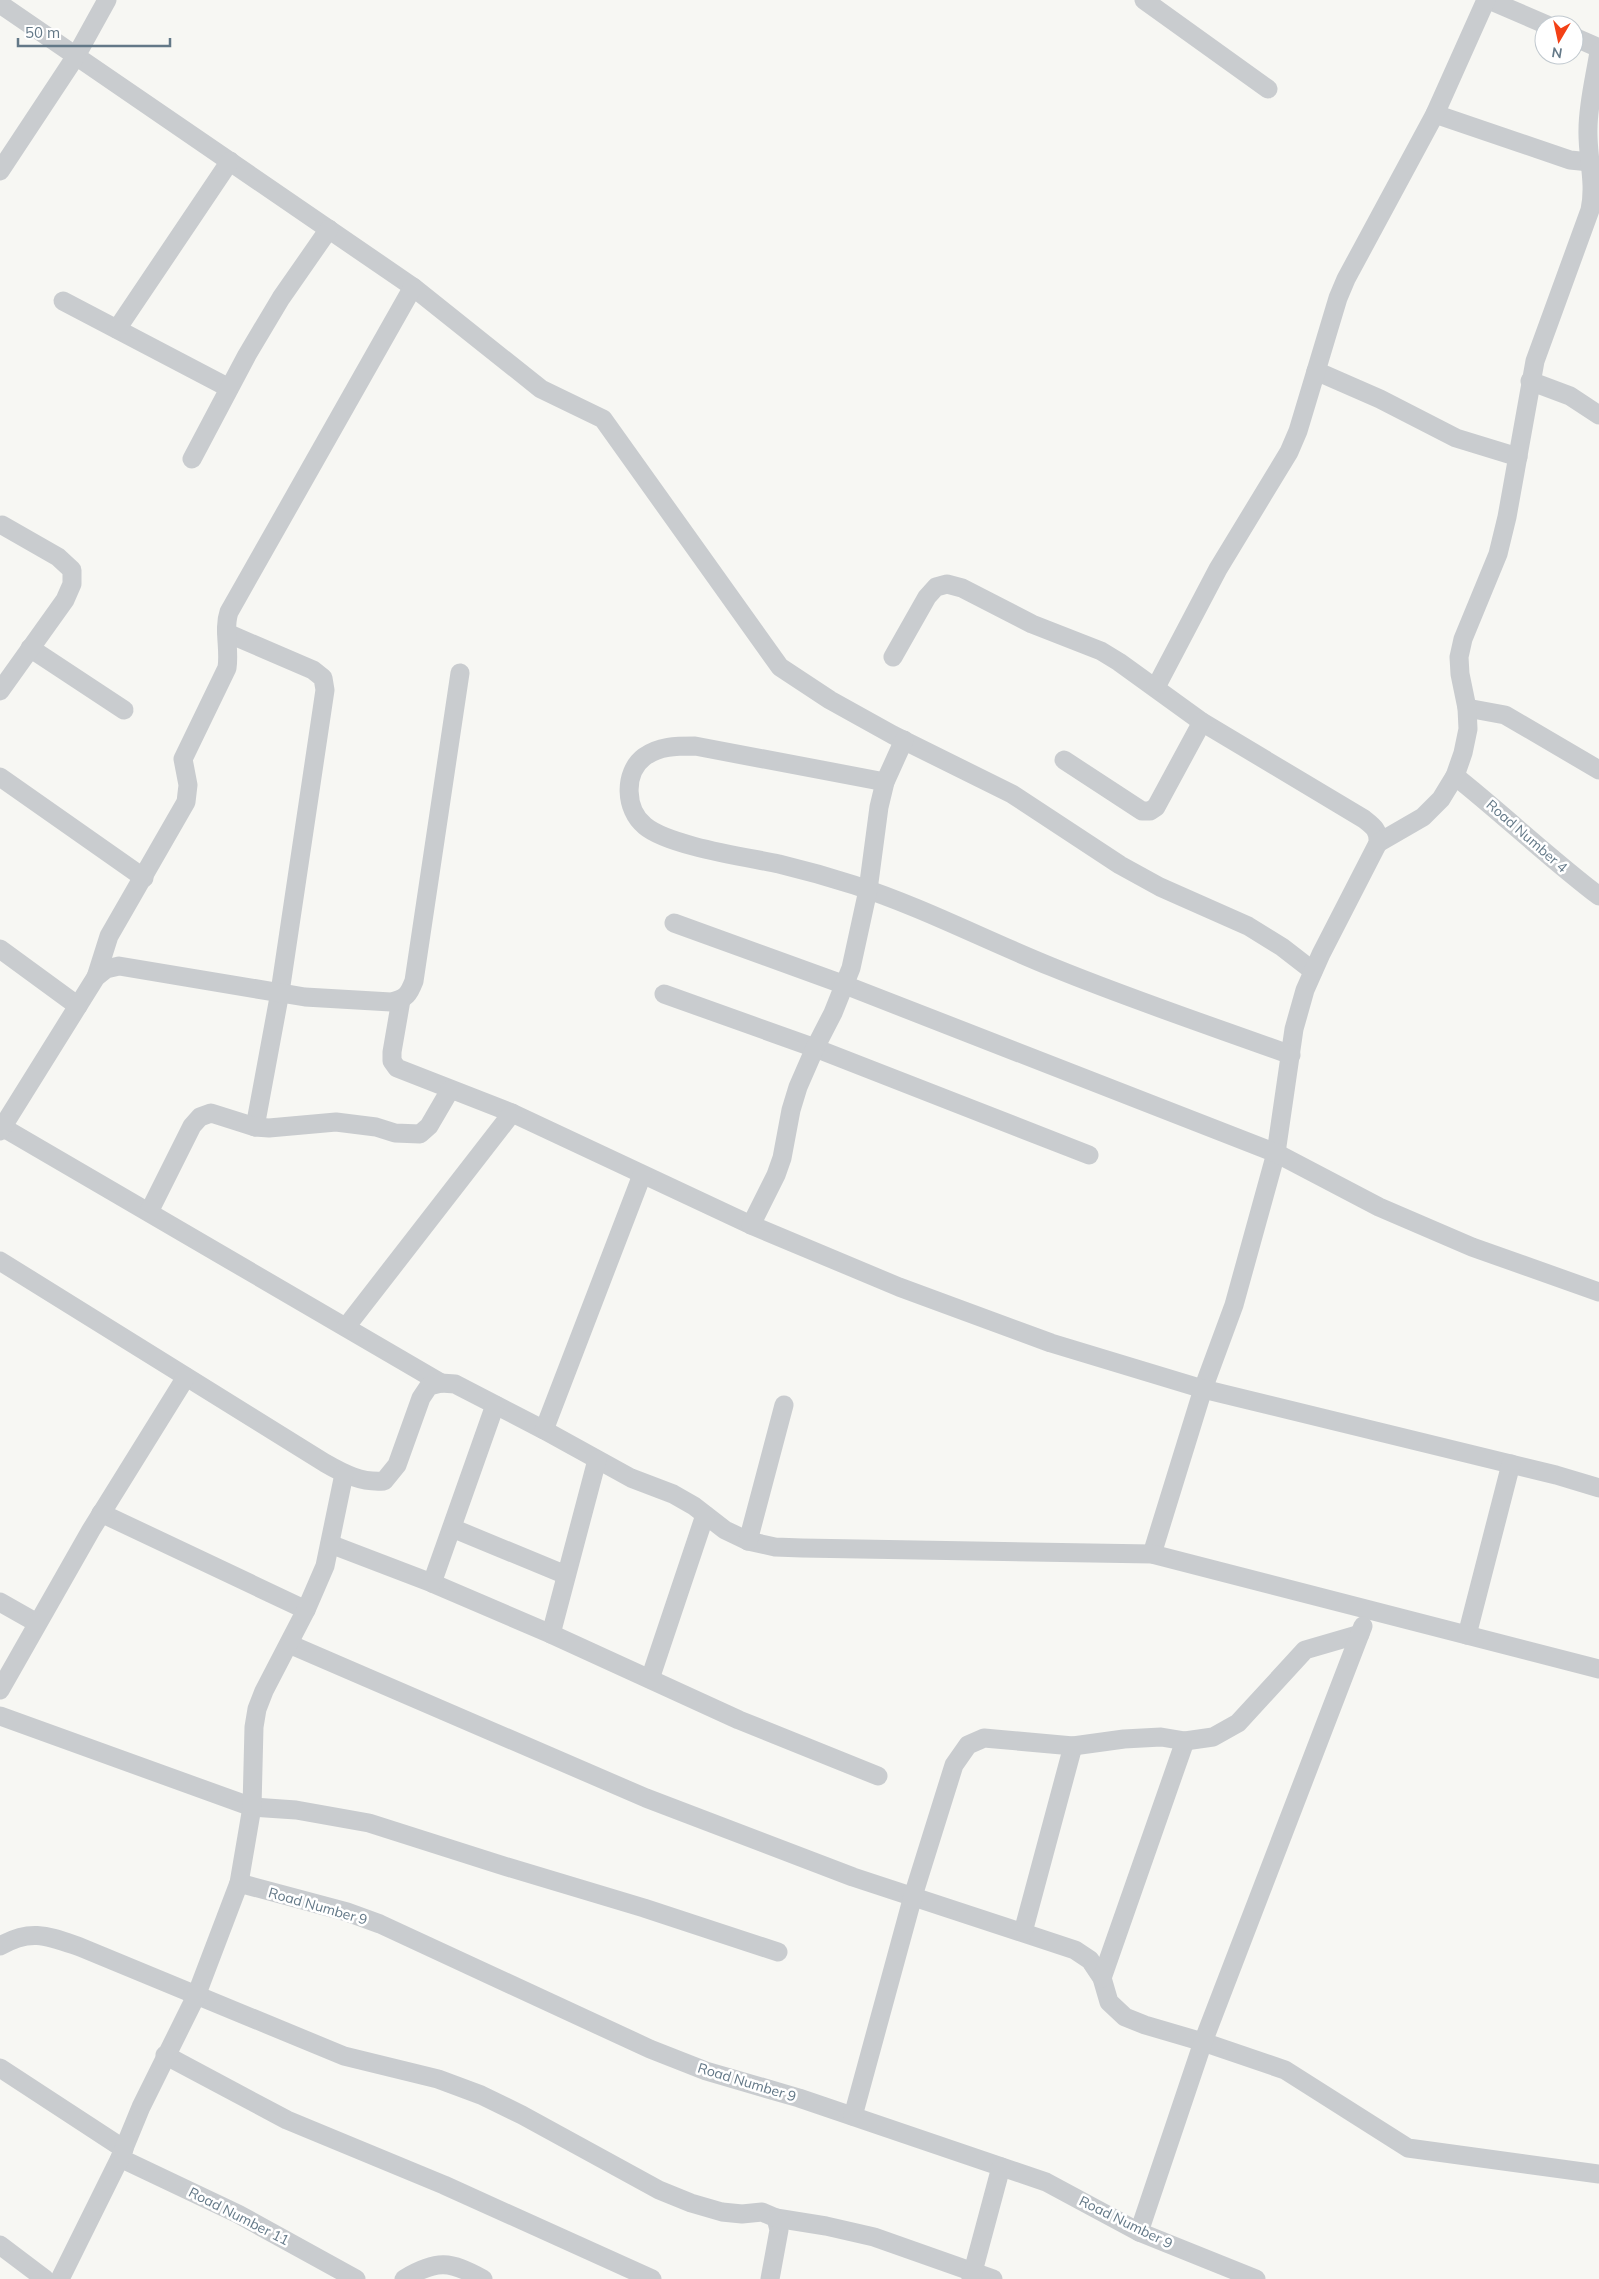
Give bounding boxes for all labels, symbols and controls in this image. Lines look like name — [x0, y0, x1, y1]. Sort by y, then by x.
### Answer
scale bar — [18, 15, 170, 47]
north arrow — [1534, 15, 1584, 65]
text: 50 m — [25, 23, 60, 42]
text: N — [1550, 43, 1564, 63]
street label: Road Number 4 — [1483, 796, 1572, 877]
street label: Road Number 9 — [267, 1883, 369, 1929]
street label: Road Number 9 — [696, 2058, 798, 2106]
street label: Road Number 11 — [186, 2183, 292, 2249]
street label: Road Number 9 — [1076, 2192, 1176, 2252]

